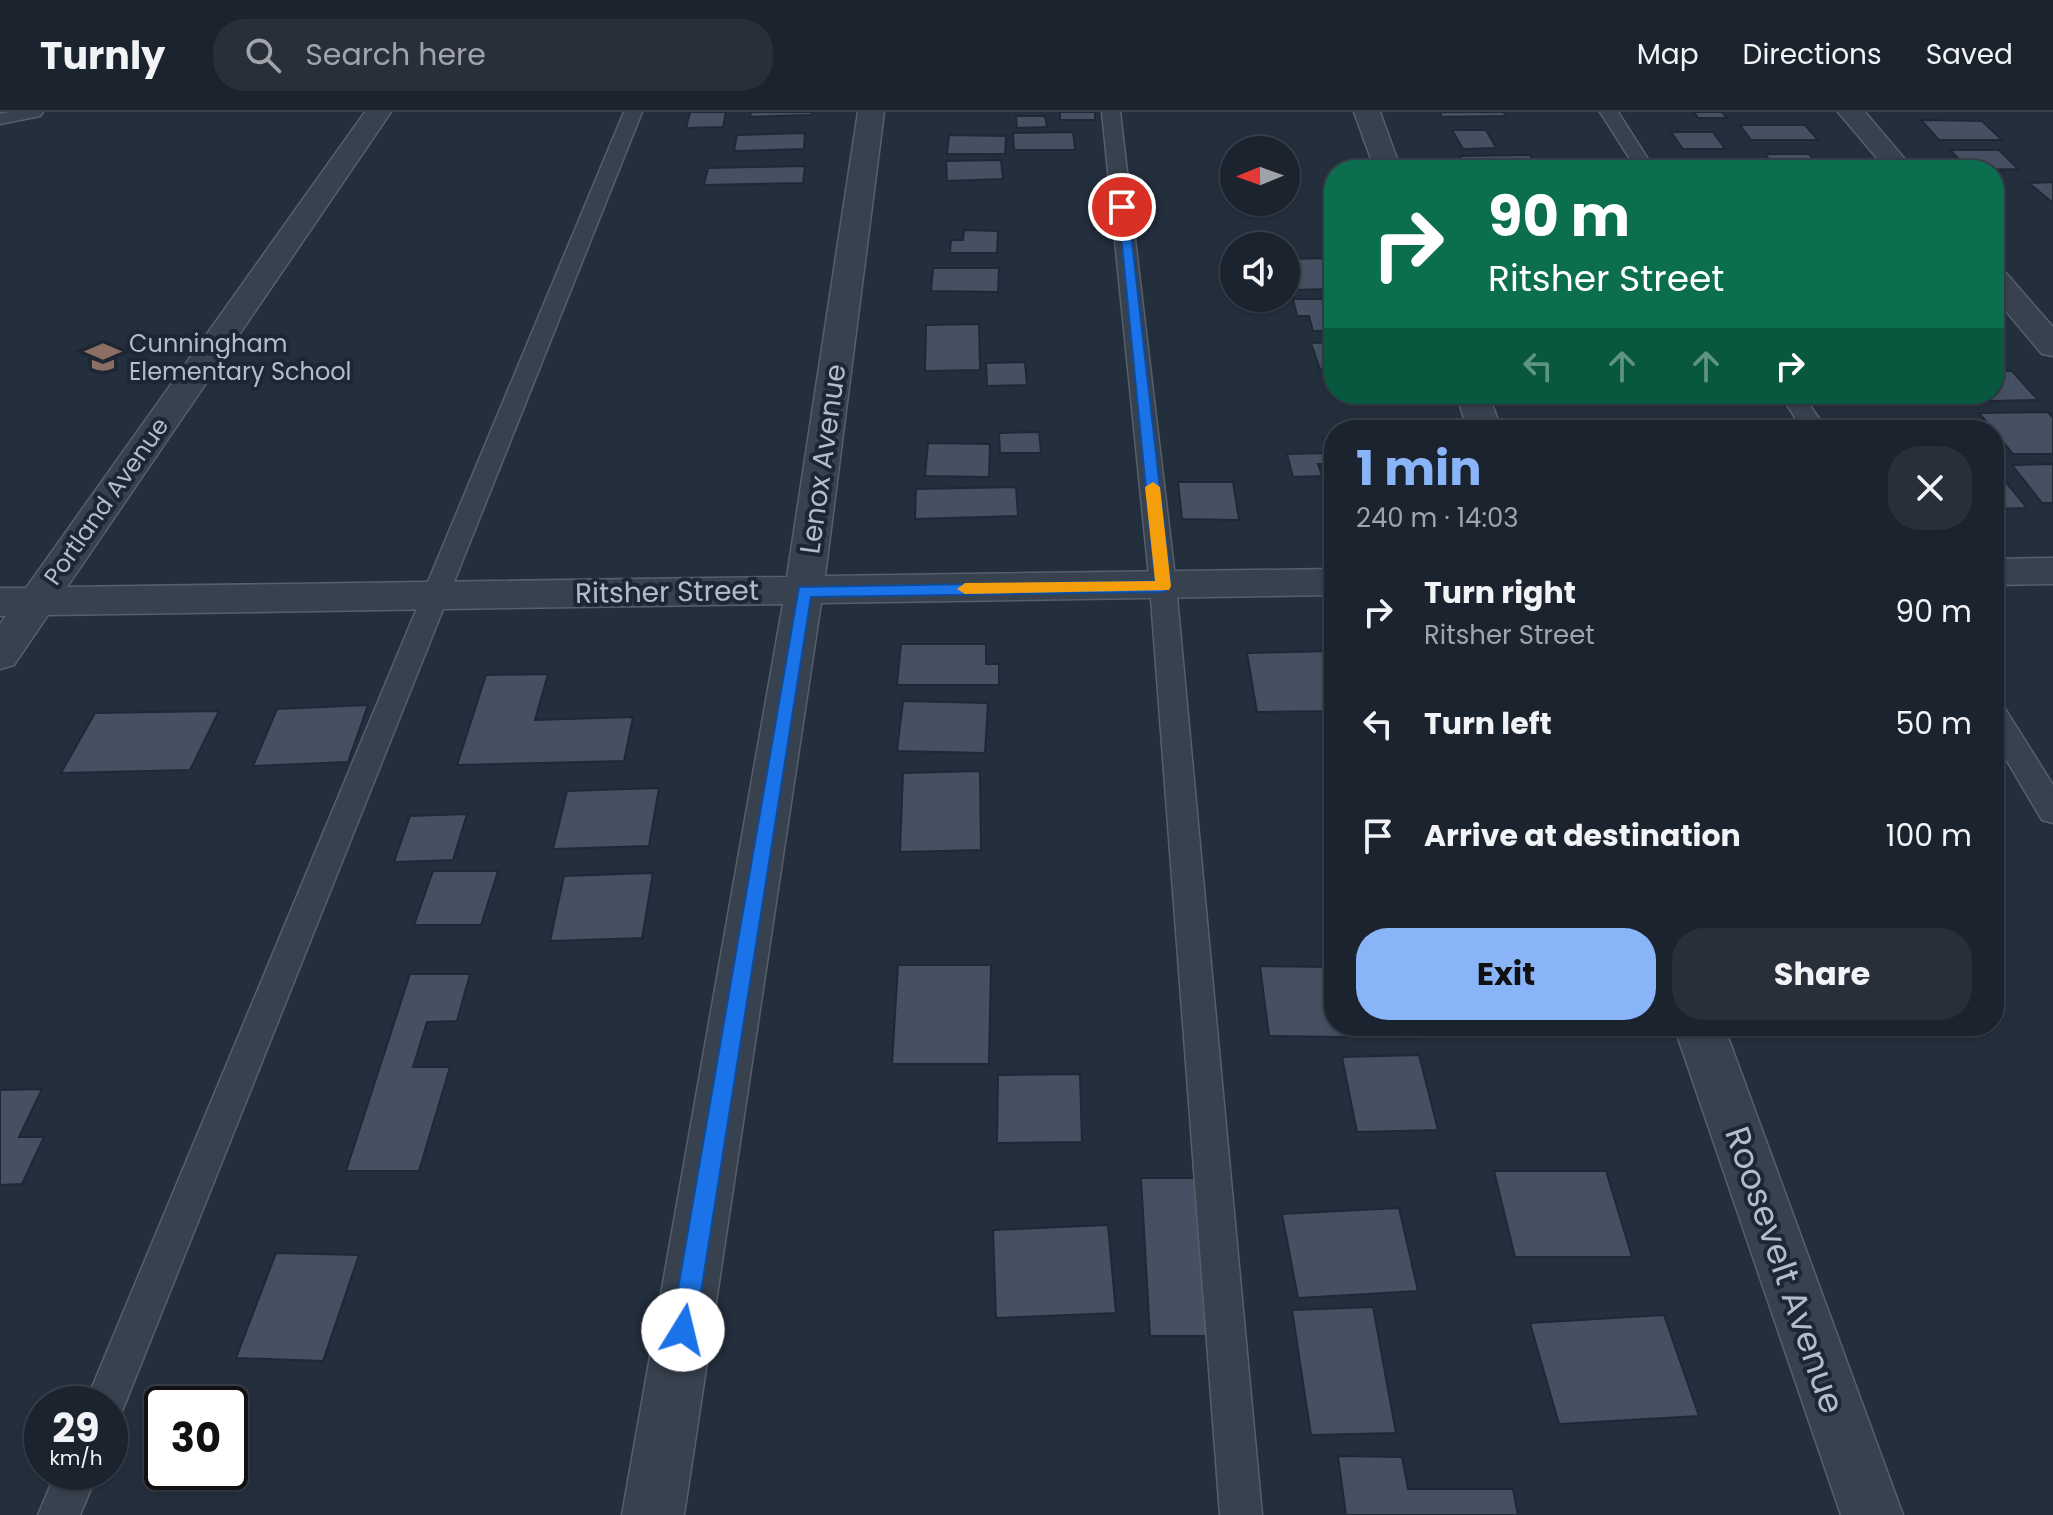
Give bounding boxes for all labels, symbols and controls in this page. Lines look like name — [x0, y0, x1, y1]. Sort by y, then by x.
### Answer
search box — [213, 19, 773, 91]
text: Turnly — [40, 29, 165, 82]
icon: search — [241, 33, 285, 77]
text: Search here — [305, 33, 486, 76]
text: Map — [1637, 35, 1699, 74]
text: Directions — [1743, 35, 1882, 74]
text: Saved — [1926, 35, 2013, 74]
north arrow — [1220, 136, 1300, 216]
map controls — [1220, 136, 1300, 312]
pin — [1088, 173, 1156, 241]
text: 90 m — [1488, 177, 1630, 256]
icon: arrive — [1100, 185, 1144, 229]
icon: right — [1356, 192, 1460, 296]
button: sound — [1220, 232, 1300, 312]
text: Ritsher Street — [1488, 253, 1724, 304]
place label: Cunningham Elementary School — [129, 327, 352, 388]
school or university icon: Cunningham Elementary School — [84, 338, 122, 376]
icon: left — [1516, 344, 1560, 388]
icon: ahead — [1600, 344, 1644, 388]
icon: ahead — [1684, 344, 1728, 388]
icon: right — [1768, 344, 1812, 388]
street label: Lenox Avenue — [790, 362, 856, 556]
street label: Portland Avenue — [36, 411, 176, 591]
text: 1 min — [1356, 435, 1482, 502]
button: close — [1888, 446, 1972, 530]
text: 240 m · 14:03 — [1356, 500, 1519, 536]
street label: Ritsher Street — [575, 571, 759, 613]
text: Turn right — [1424, 571, 1576, 614]
icon: right — [1356, 590, 1400, 634]
text: 90 m — [1895, 590, 1972, 633]
text: Ritsher Street — [1424, 617, 1595, 653]
icon: left — [1356, 702, 1400, 746]
text: Turn left — [1424, 702, 1552, 745]
text: 50 m — [1895, 702, 1972, 745]
icon: arrive — [1356, 814, 1400, 858]
text: Arrive at destination — [1424, 814, 1741, 857]
text: 100 m — [1886, 814, 1972, 857]
button: Exit — [1356, 928, 1656, 1020]
button: Share — [1672, 928, 1972, 1020]
street label: Roosevelt Avenue — [1713, 1120, 1857, 1420]
position arrow — [641, 1288, 725, 1372]
speed limit sign: 30 — [144, 1386, 248, 1490]
text: 29 — [52, 1400, 100, 1456]
text: km/h — [49, 1444, 103, 1472]

